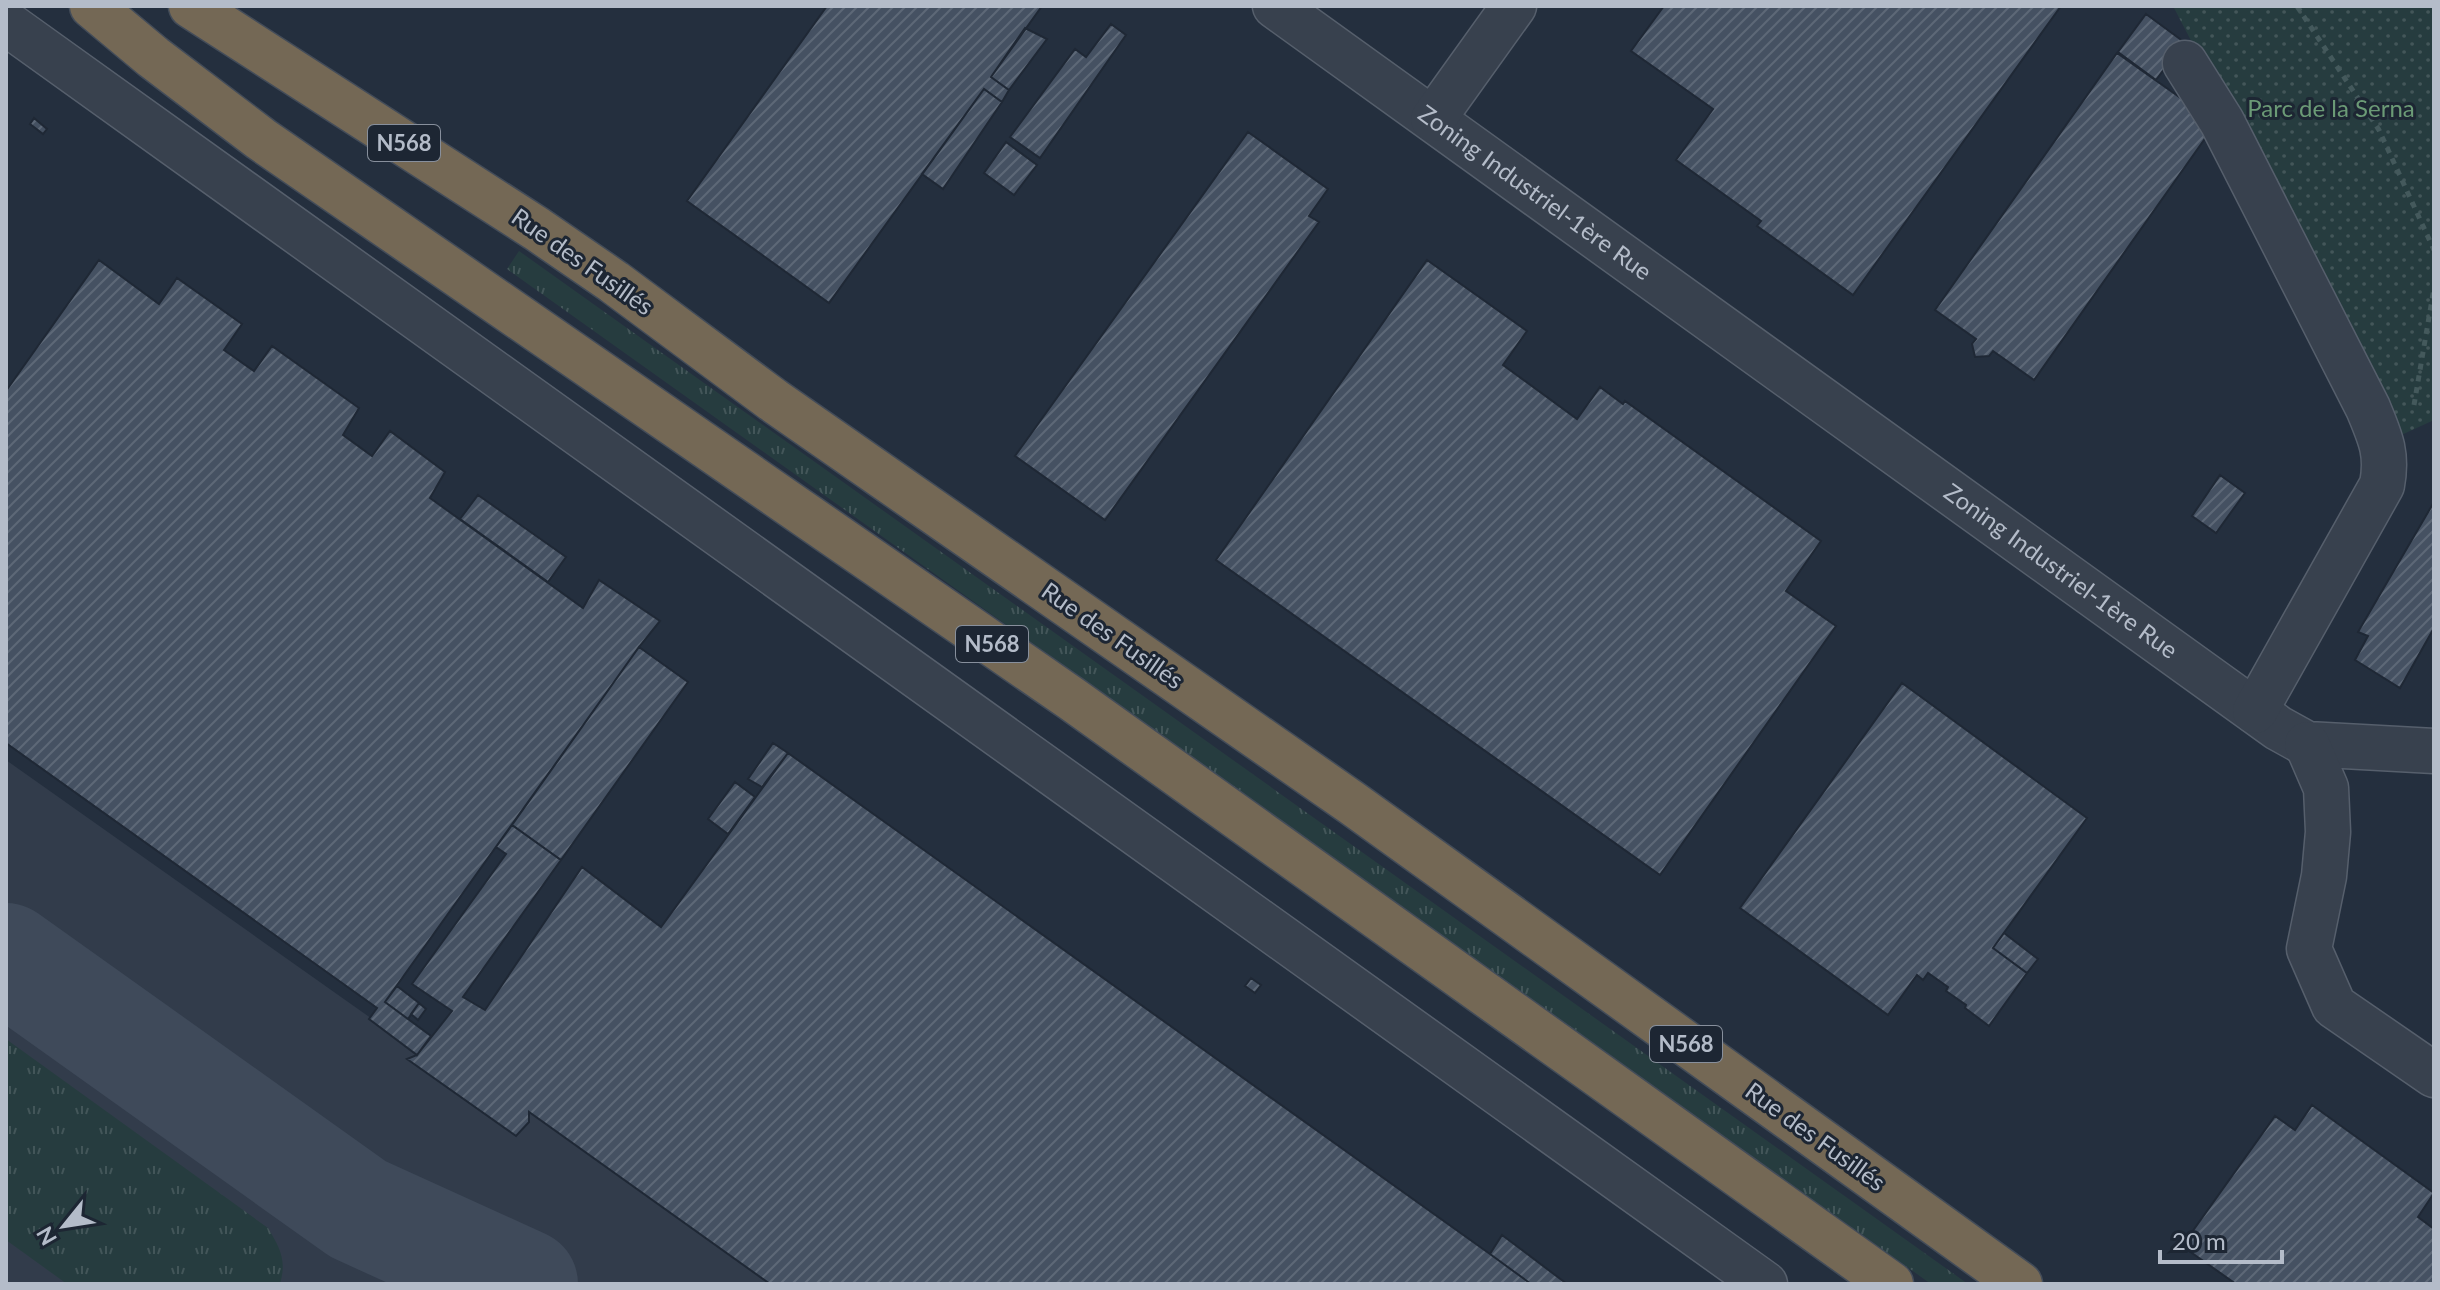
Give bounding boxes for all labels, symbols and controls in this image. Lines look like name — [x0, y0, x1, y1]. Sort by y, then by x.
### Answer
park label: Parc de la Serna — [2247, 93, 2415, 122]
street label: Zoning Industriel-1ère Rue — [1413, 98, 1658, 285]
road number: N568 — [368, 125, 440, 161]
street label: Rue des Fusillés — [507, 201, 659, 320]
street label: Zoning Industriel-1ère Rue — [1939, 477, 2184, 664]
street label: Rue des Fusillés — [1037, 575, 1189, 694]
road number: N568 — [956, 626, 1028, 662]
road number: N568 — [1650, 1026, 1722, 1062]
street label: Rue des Fusillés — [1740, 1075, 1892, 1196]
north arrow — [24, 1186, 104, 1266]
scale bar — [2160, 1214, 2282, 1264]
text: N — [30, 1222, 62, 1250]
text: 20 m — [2172, 1226, 2226, 1255]

